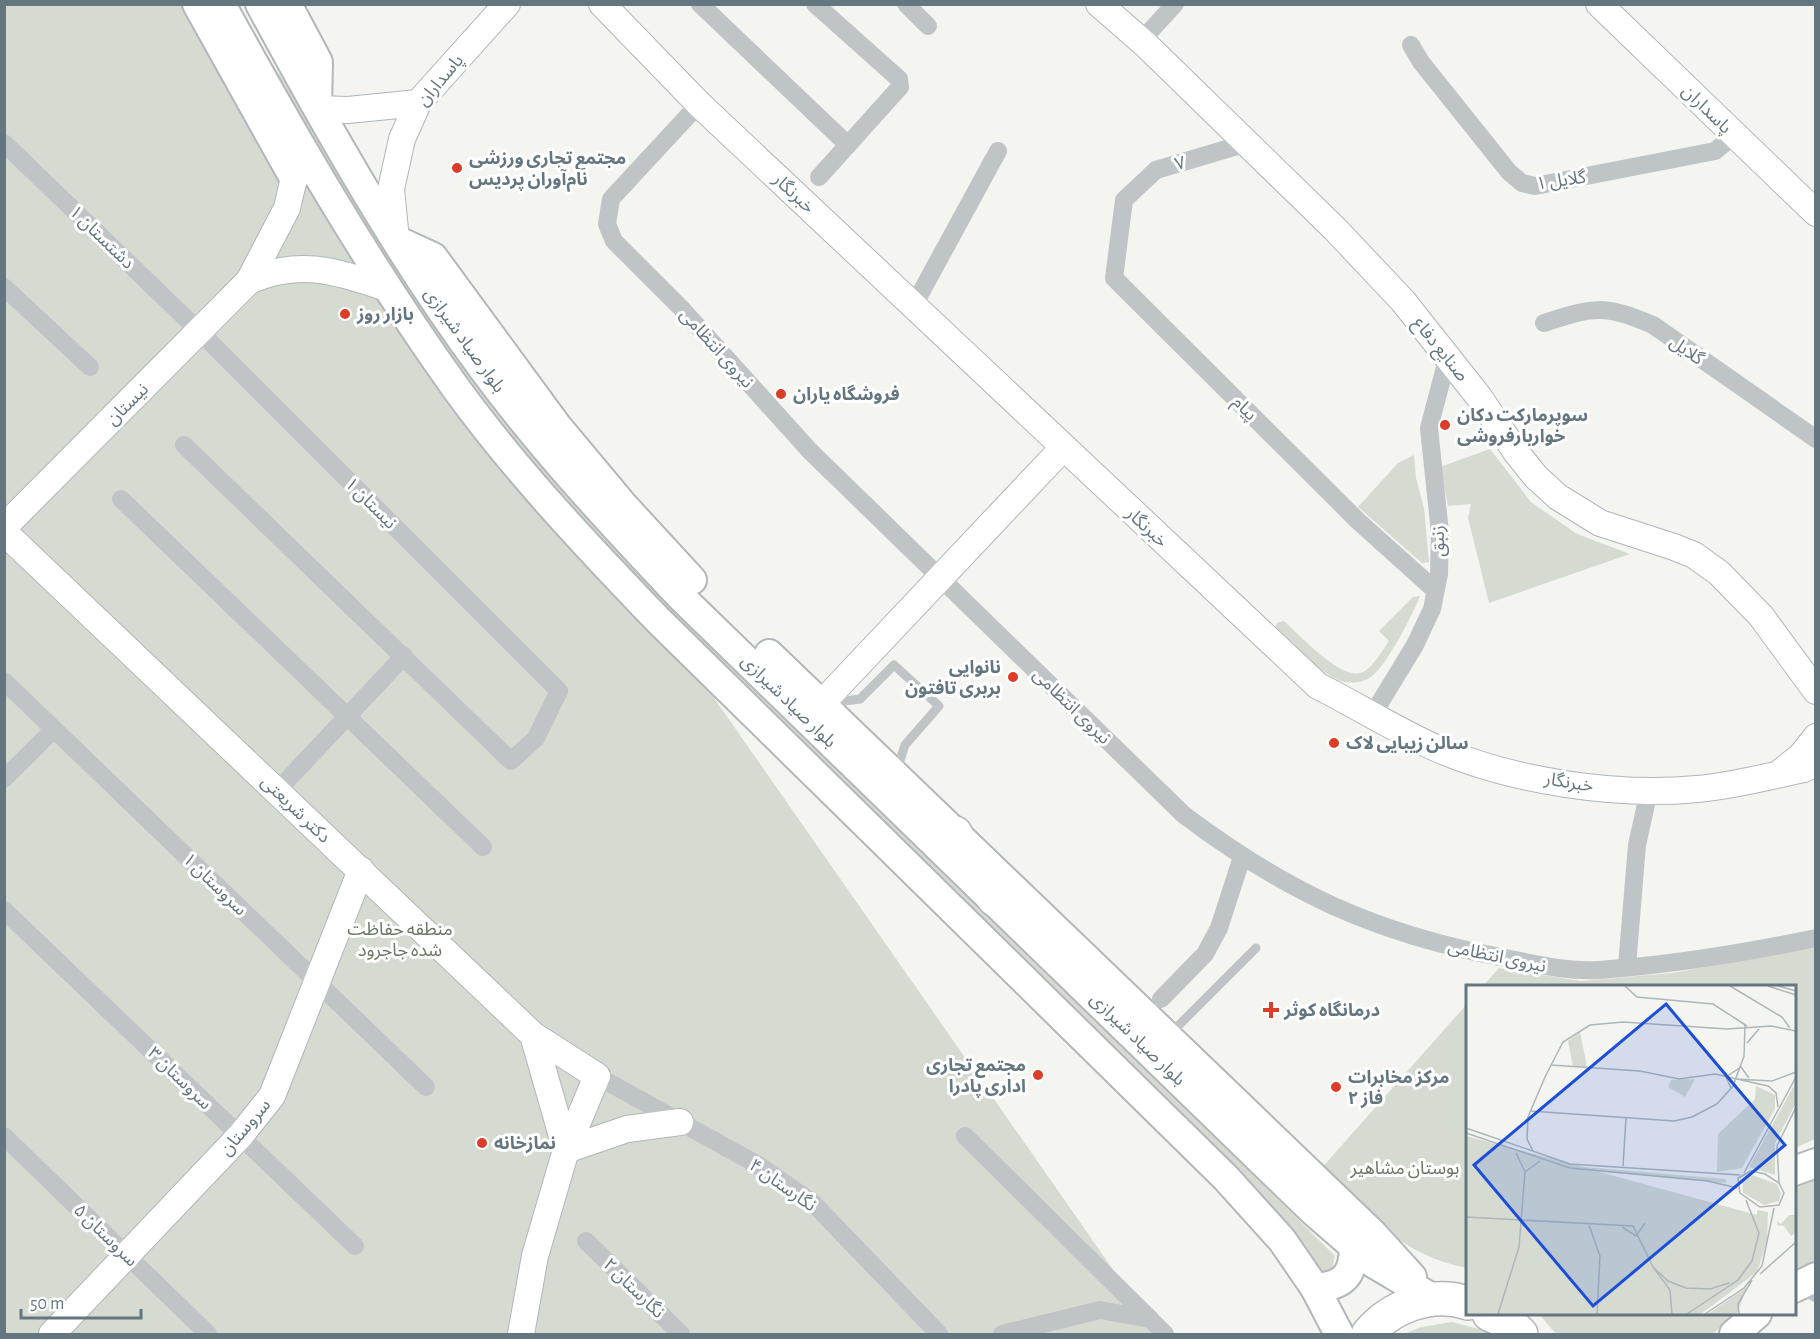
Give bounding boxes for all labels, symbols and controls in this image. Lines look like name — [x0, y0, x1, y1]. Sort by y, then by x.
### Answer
street label: پاسداران — [414, 51, 468, 111]
street label: پاسداران — [1677, 82, 1735, 138]
place label: مجتمع تجاری ورزشی نام‌آوران پردیس — [469, 150, 626, 192]
street label: ۷ — [1173, 154, 1188, 174]
marker: مجتمع تجاری ورزشی نام‌آوران پردیس — [450, 161, 464, 175]
street label: گلایل ۱ — [1535, 168, 1588, 194]
street label: خبرنگار — [768, 169, 818, 218]
street label: دشتستان ۱ — [65, 203, 137, 273]
street label: بلوار صیاد شیرازی — [420, 285, 508, 397]
place label: بازار روز — [356, 306, 414, 325]
street label: نیروی انتظامی — [675, 306, 756, 392]
marker: بازار روز — [338, 307, 352, 321]
street label: صنایع دفاع — [1406, 314, 1471, 388]
street label: گلایل — [1666, 332, 1708, 370]
street label: نیستان — [103, 380, 153, 430]
place label: فروشگاه یاران — [793, 384, 900, 405]
marker: فروشگاه یاران — [774, 387, 788, 401]
street label: پیام — [1226, 393, 1260, 427]
place label: سوپرمارکت دکان خواربارفروشی — [1457, 407, 1588, 447]
marker: سوپرمارکت دکان خواربارفروشی — [1438, 418, 1452, 432]
street label: نیستان ۱ — [340, 475, 399, 534]
street label: خبرنگار — [1121, 503, 1171, 552]
street label: زنبق — [1430, 525, 1449, 557]
street label: بلوار صیاد شیرازی — [737, 652, 839, 752]
place label: نانوایی بربری تافتون — [905, 659, 1001, 699]
street label: نیروی انتظامی — [1028, 666, 1114, 749]
marker: نانوایی بربری تافتون — [1006, 670, 1020, 684]
place label: سالن زیبایی لاک — [1346, 735, 1469, 754]
marker: سالن زیبایی لاک — [1327, 736, 1341, 750]
street label: خبرنگار — [1542, 769, 1595, 797]
street label: دکتر شریعتی — [257, 773, 333, 848]
street label: سروستان ۱ — [178, 850, 250, 920]
park label: منطقه حفاظت شده جاجرود — [347, 921, 453, 961]
street label: نیروی انتظامی — [1446, 938, 1548, 977]
inset map — [1466, 985, 1796, 1315]
street label: بلوار صیاد شیرازی — [1086, 990, 1188, 1090]
place label: درمانگاه کوثر — [1283, 1000, 1380, 1021]
marker: درمانگاه کوثر — [1262, 1001, 1280, 1019]
street label: سروستان ۳ — [143, 1044, 215, 1114]
place label: مجتمع تجاری اداری پادرا — [926, 1057, 1026, 1098]
marker: مجتمع تجاری اداری پادرا — [1031, 1068, 1045, 1082]
place label: مرکز مخابرات فاز ۲ — [1348, 1069, 1450, 1109]
marker: مرکز مخابرات فاز ۲ — [1329, 1080, 1343, 1094]
street label: سروستان — [217, 1096, 275, 1160]
place label: نمازخانه — [494, 1135, 556, 1154]
marker: نمازخانه — [475, 1136, 489, 1150]
street label: نگارستان ۴ — [745, 1156, 820, 1216]
park label: بوستان مشاهیر — [1350, 1160, 1459, 1179]
street label: سروستان ۵ — [69, 1201, 141, 1271]
street label: نگارستان ۲ — [599, 1255, 668, 1323]
scale bar — [21, 1282, 141, 1320]
text: 50 m — [30, 1295, 64, 1313]

